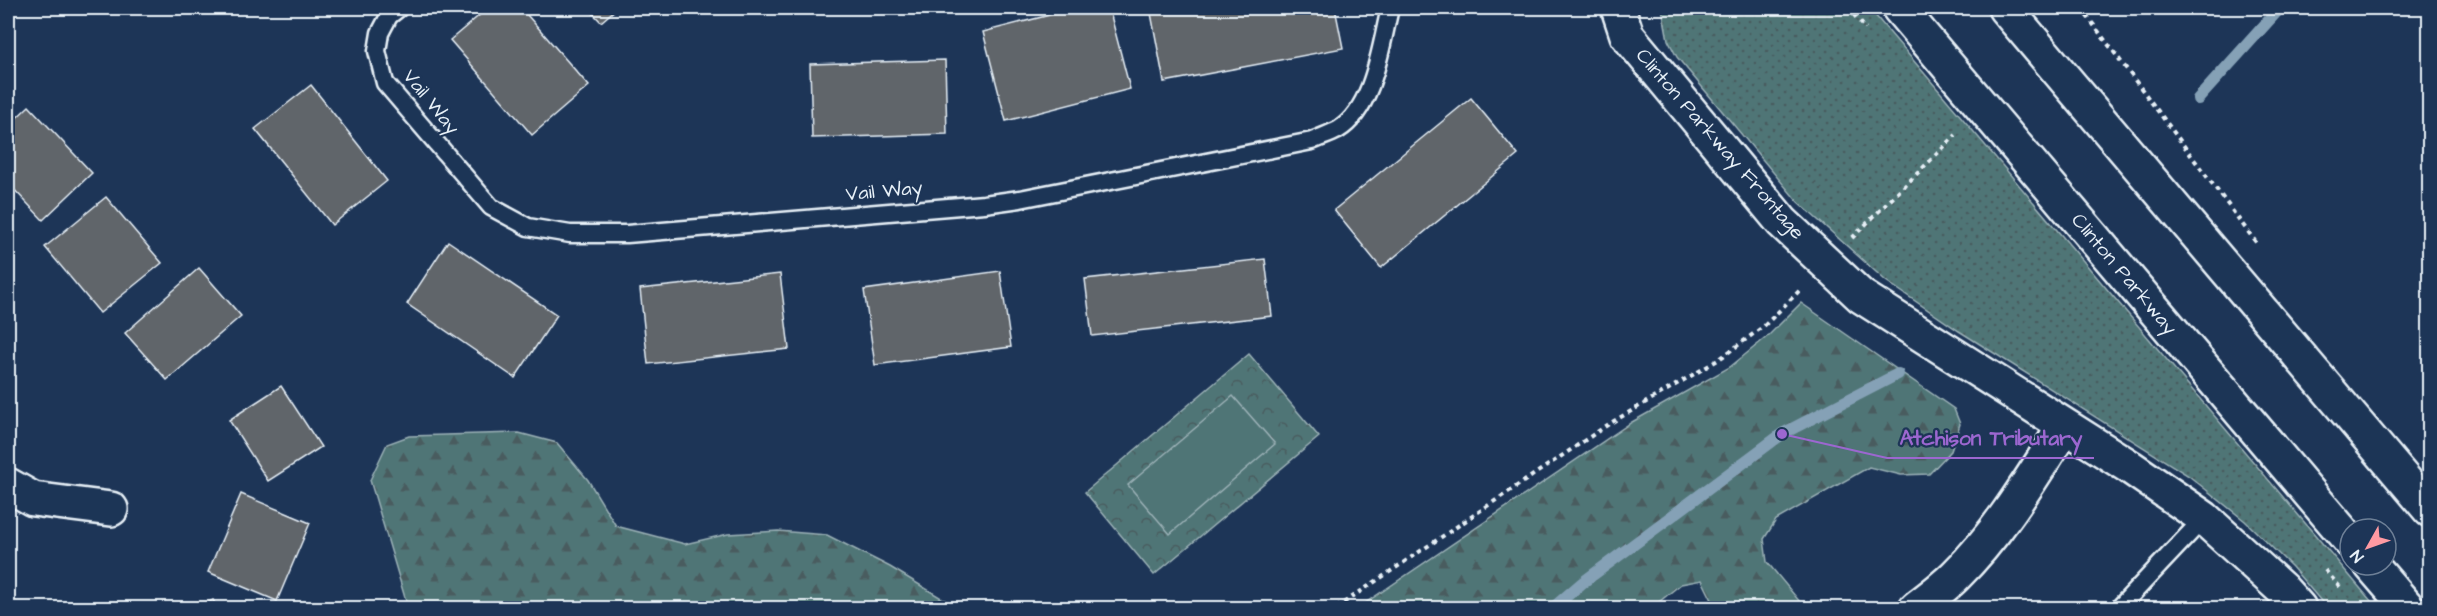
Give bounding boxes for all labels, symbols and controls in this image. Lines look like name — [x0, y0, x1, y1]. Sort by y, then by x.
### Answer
street label: Clinton Parkway Frontage — [1628, 42, 1811, 246]
street label: Vail Way — [395, 63, 466, 141]
street label: Vail Way — [844, 174, 924, 209]
street label: Clinton Parkway — [2064, 207, 2183, 342]
callout: Atchison Tributary — [1887, 419, 2094, 458]
text: Atchison Tributary — [1900, 424, 2083, 456]
north arrow — [2338, 517, 2398, 577]
text: N — [2346, 545, 2369, 567]

